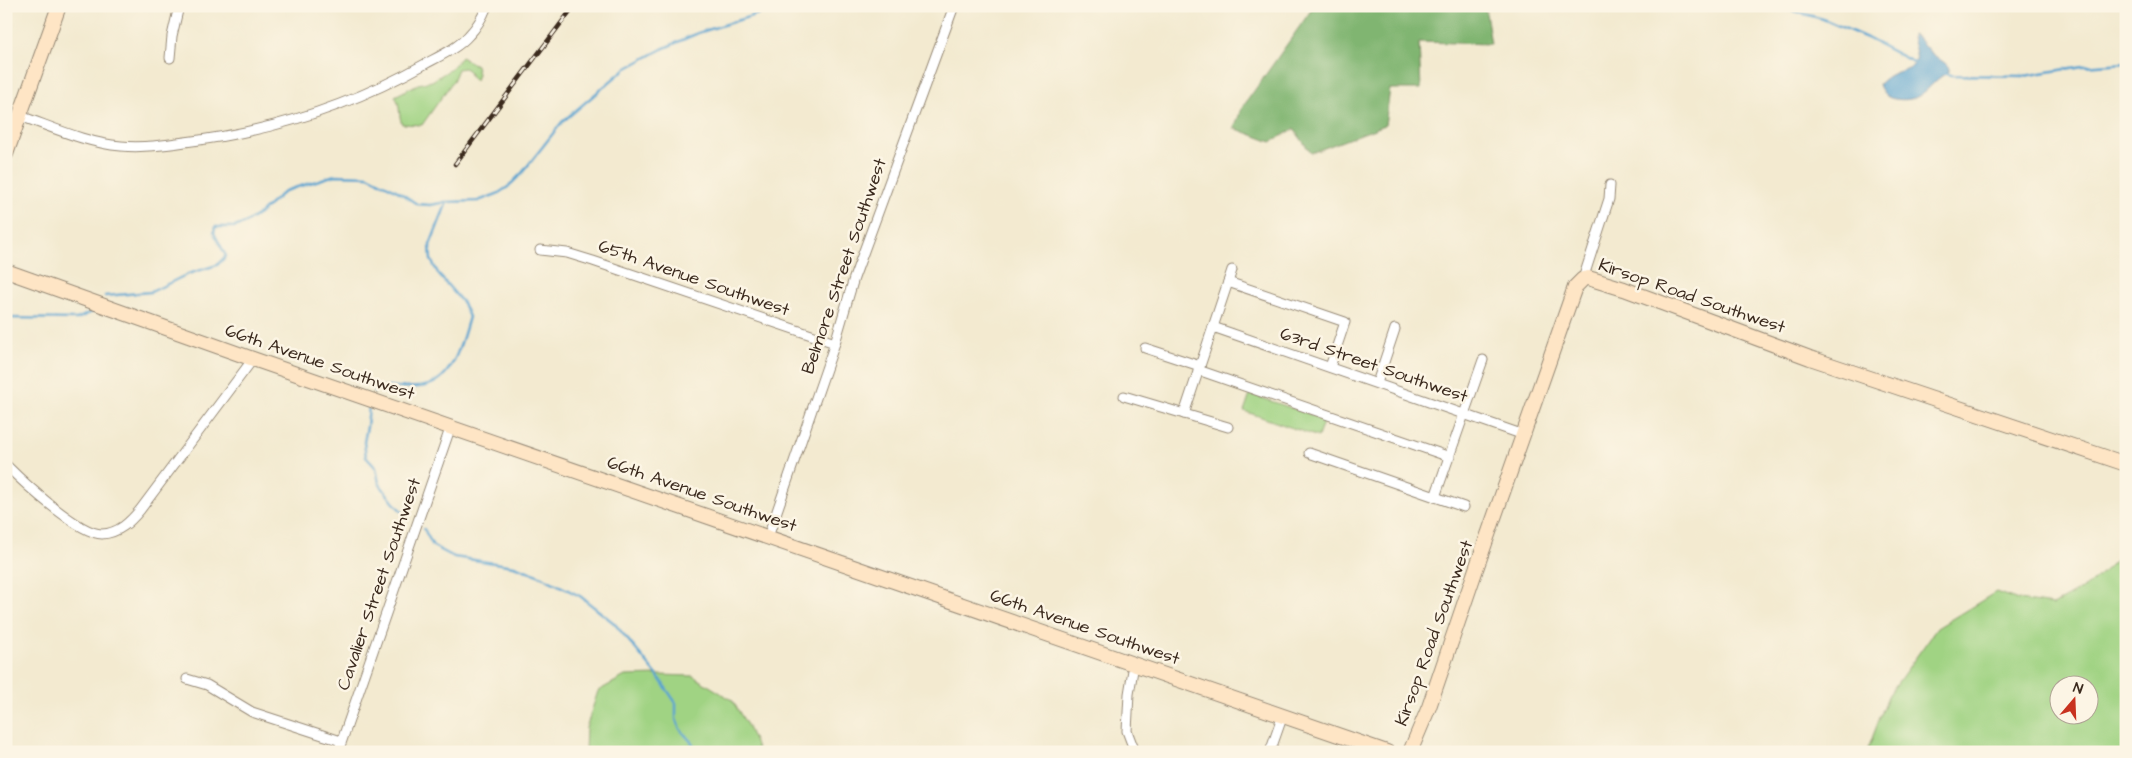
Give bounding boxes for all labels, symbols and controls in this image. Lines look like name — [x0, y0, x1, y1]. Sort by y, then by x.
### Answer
street label: Belmore Street Southwest — [795, 154, 893, 377]
street label: 65th Avenue Southwest — [595, 234, 794, 323]
street label: Kirsop Road Southwest — [1595, 252, 1789, 340]
street label: 66th Avenue Southwest — [222, 318, 419, 406]
street label: 63rd Street Southwest — [1277, 321, 1472, 409]
street label: 66th Avenue Southwest — [604, 450, 801, 538]
street label: Cavalier Street Southwest — [331, 474, 427, 694]
street label: Kirsop Road Southwest — [1389, 536, 1480, 729]
street label: 66th Avenue Southwest — [987, 583, 1184, 671]
north arrow — [2050, 676, 2100, 726]
text: N — [2070, 678, 2086, 700]

